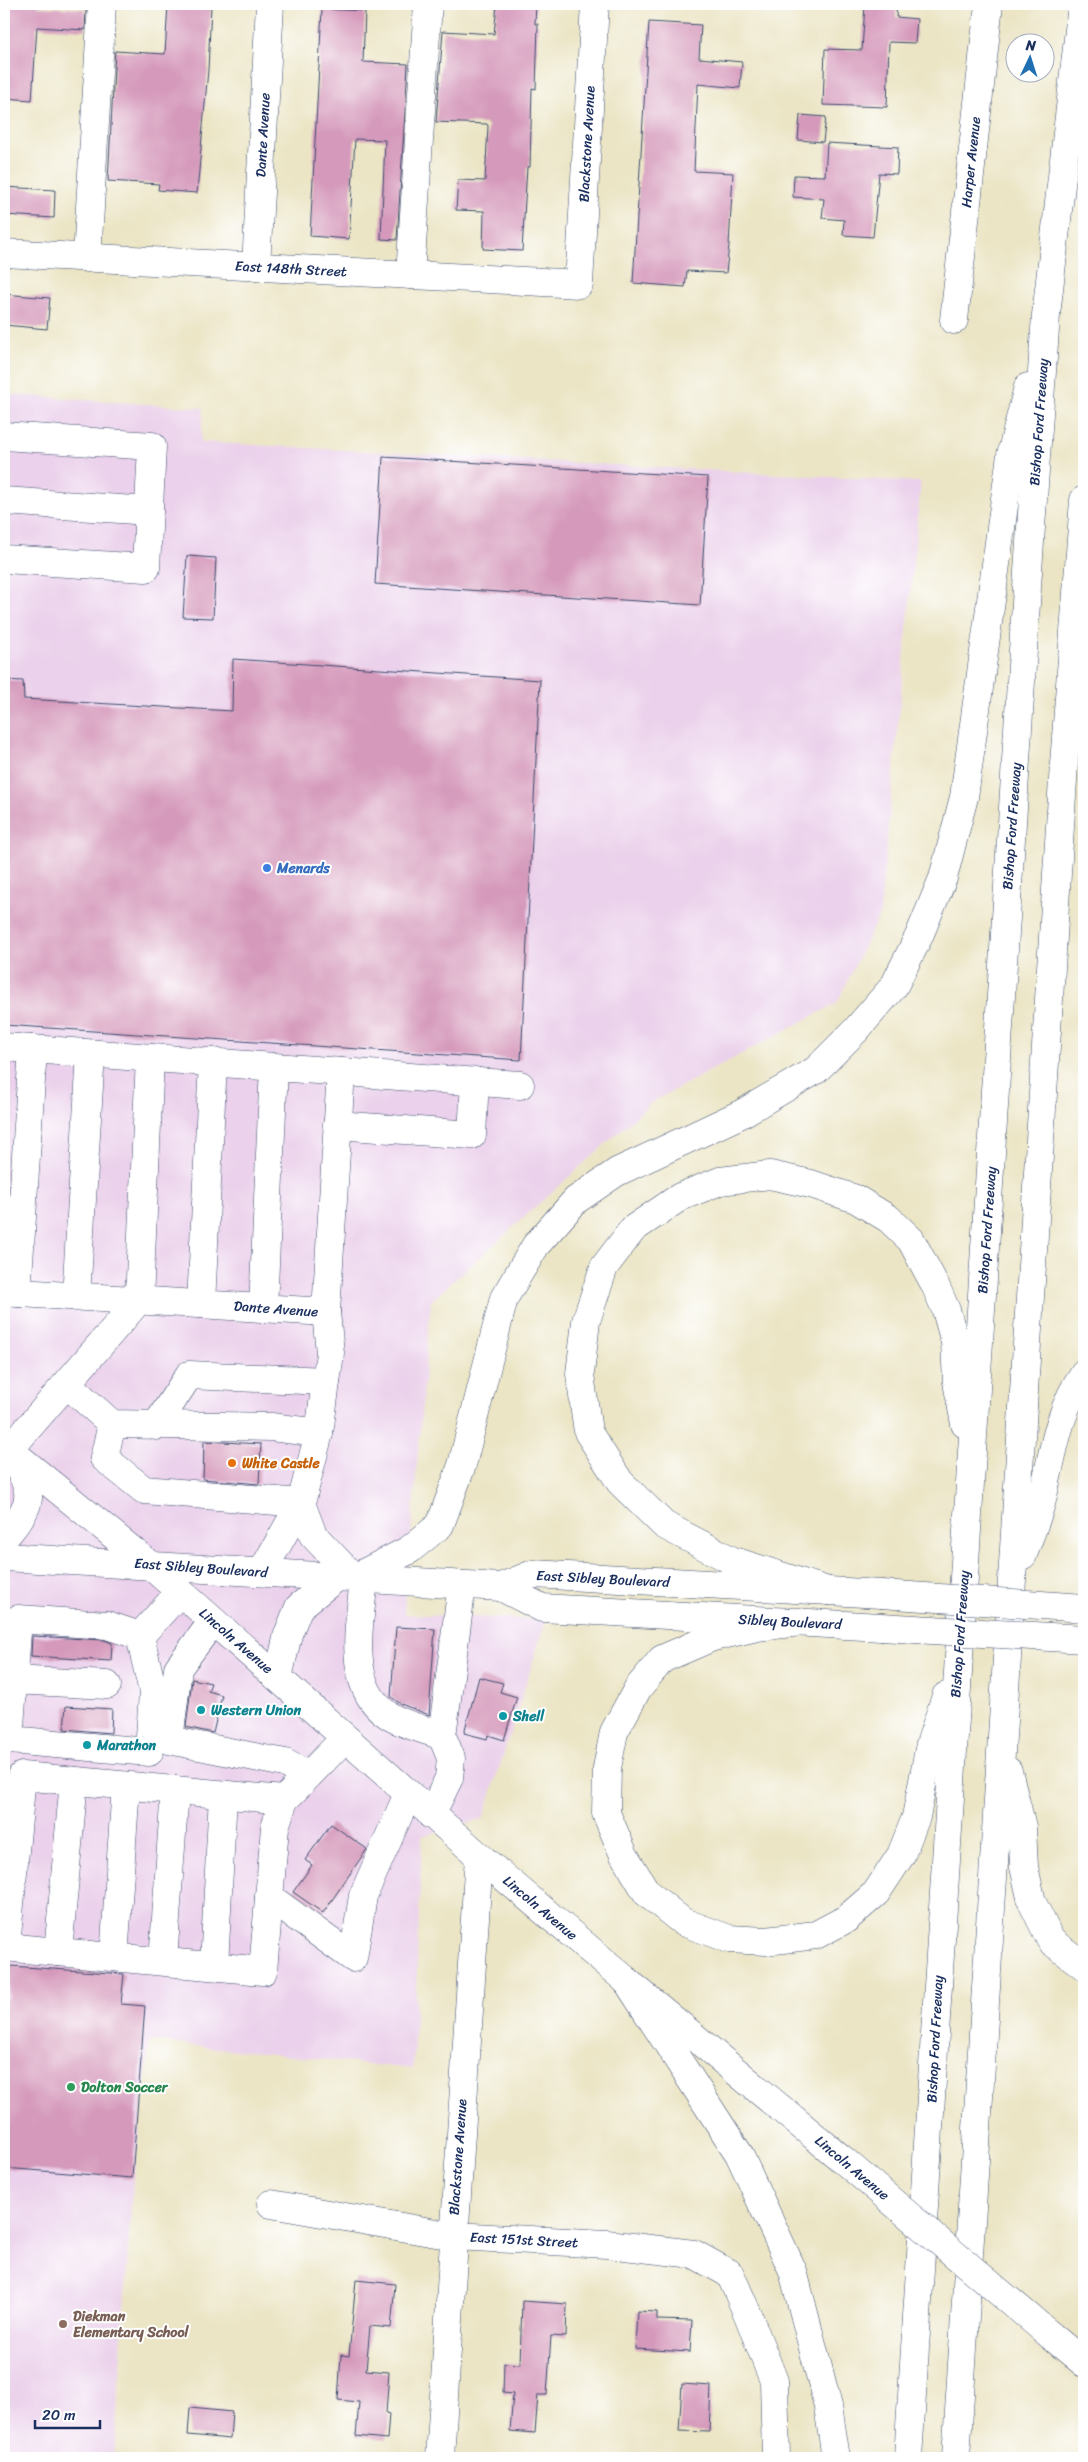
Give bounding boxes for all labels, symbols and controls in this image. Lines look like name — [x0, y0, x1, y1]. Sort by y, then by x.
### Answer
north arrow — [1006, 32, 1056, 82]
text: N — [1024, 33, 1037, 58]
street label: Blackstone Avenue — [571, 85, 603, 203]
street label: Dante Avenue — [248, 92, 278, 178]
street label: Harper Avenue — [954, 115, 988, 209]
street label: East 148th Street — [234, 254, 348, 284]
street label: Bishop Ford Freeway — [1022, 357, 1056, 487]
street label: Bishop Ford Freeway — [995, 761, 1029, 891]
place label: Menards — [276, 856, 330, 881]
marker: Menards — [261, 862, 273, 874]
street label: Bishop Ford Freeway — [970, 1165, 1004, 1295]
street label: Dante Avenue — [233, 1294, 319, 1324]
place label: White Castle — [242, 1451, 321, 1476]
marker: White Castle — [226, 1457, 238, 1469]
street label: East Sibley Boulevard — [133, 1551, 270, 1585]
street label: East Sibley Boulevard — [536, 1563, 672, 1595]
street label: Bishop Ford Freeway — [943, 1569, 977, 1699]
street label: Lincoln Avenue — [193, 1601, 279, 1681]
street label: Sibley Boulevard — [738, 1607, 844, 1637]
place label: Western Union — [211, 1698, 301, 1723]
marker: Western Union — [195, 1704, 207, 1716]
place label: Shell — [512, 1704, 545, 1729]
marker: Shell — [497, 1710, 509, 1722]
place label: Marathon — [96, 1733, 157, 1758]
marker: Marathon — [81, 1739, 93, 1751]
street label: Lincoln Avenue — [497, 1869, 583, 1947]
street label: Bishop Ford Freeway — [919, 1974, 951, 2103]
place label: Dolton Soccer — [81, 2075, 169, 2100]
marker: Dolton Soccer — [65, 2081, 77, 2093]
street label: Blackstone Avenue — [441, 2098, 475, 2216]
street label: Lincoln Avenue — [809, 2129, 895, 2207]
street label: East 151st Street — [469, 2225, 579, 2255]
place label: Diekman Elementary School — [73, 2304, 190, 2345]
marker: Diekman Elementary School — [57, 2318, 69, 2330]
scale bar — [35, 2397, 100, 2429]
text: 20 m — [42, 2402, 76, 2428]

